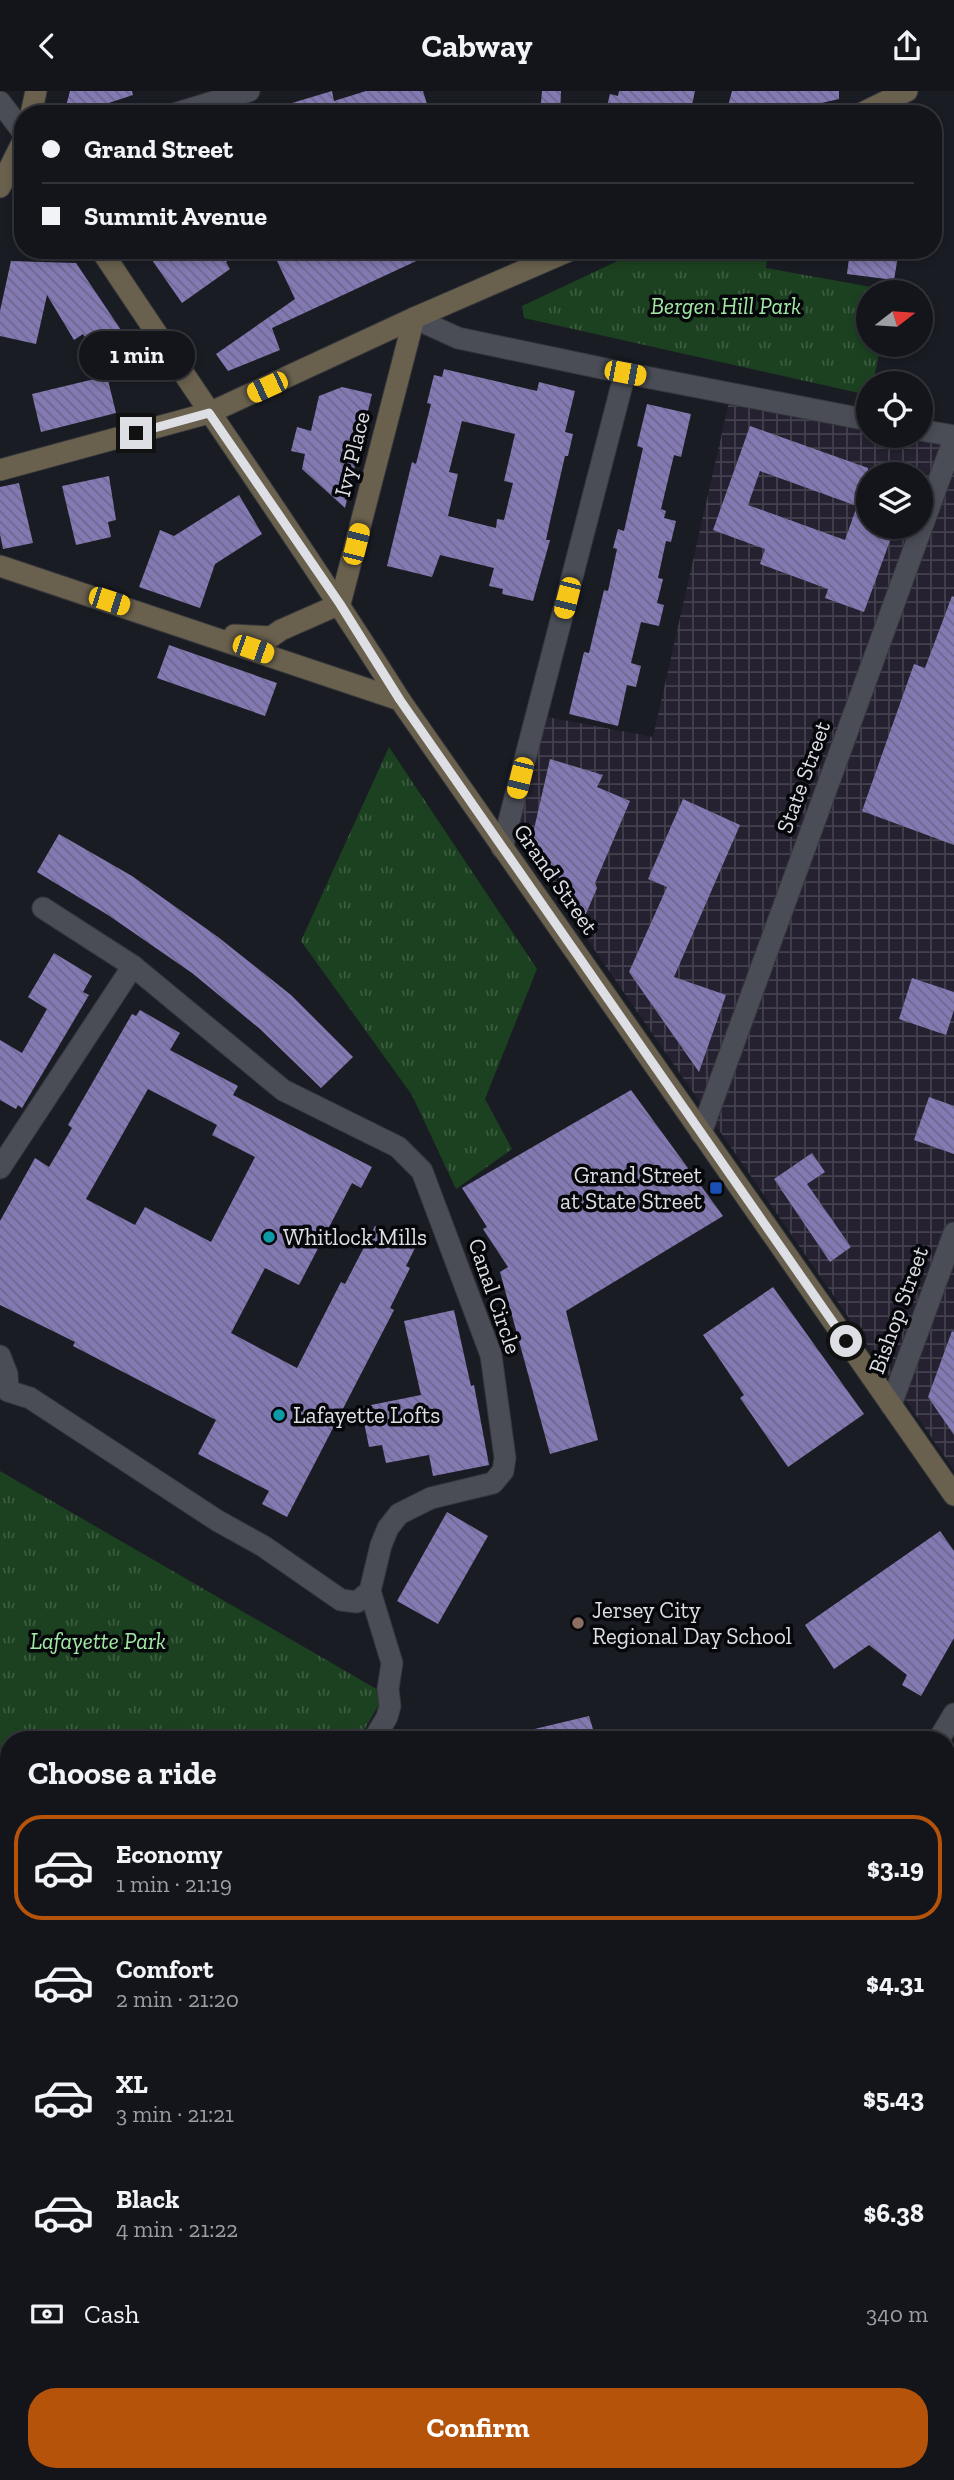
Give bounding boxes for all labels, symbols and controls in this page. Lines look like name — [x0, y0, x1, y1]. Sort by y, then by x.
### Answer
icon: back — [28, 27, 66, 65]
text: Cabway — [422, 27, 532, 65]
icon: share — [888, 27, 926, 65]
text: Grand Street — [84, 133, 233, 165]
text: Summit Avenue — [84, 200, 267, 232]
north arrow — [856, 280, 933, 357]
map controls — [856, 280, 933, 539]
park label: Bergen Hill Park — [651, 292, 801, 320]
callout: 1 min — [78, 331, 194, 381]
text: 1 min — [110, 341, 164, 369]
car — [603, 359, 648, 387]
car — [244, 369, 291, 405]
button: locate — [856, 371, 933, 448]
street label: Ivy Place — [328, 409, 376, 499]
route end — [120, 417, 152, 449]
button: layers — [856, 462, 933, 539]
car — [341, 521, 372, 567]
car — [552, 575, 583, 621]
car — [86, 585, 133, 617]
car — [230, 632, 277, 666]
street label: State Street — [770, 717, 836, 837]
car — [505, 755, 536, 801]
street label: Grand Street — [508, 818, 605, 940]
place label: Grand Street at State Street — [560, 1161, 702, 1215]
marker: Grand Street at State Street — [708, 1180, 724, 1196]
place label: Whitlock Mills — [283, 1223, 427, 1251]
marker: Whitlock Mills — [261, 1229, 277, 1245]
street label: Canal Circle — [462, 1235, 528, 1357]
street label: Bishop Street — [862, 1242, 934, 1378]
route start — [830, 1325, 862, 1357]
place label: Lafayette Lofts — [293, 1401, 440, 1429]
marker: Lafayette Lofts — [271, 1407, 287, 1423]
place label: Jersey City Regional Day School — [592, 1596, 792, 1650]
marker: Jersey City Regional Day School — [570, 1615, 586, 1631]
park label: Lafayette Park — [30, 1627, 166, 1655]
text: Choose a ride — [28, 1754, 216, 1792]
icon: car — [32, 1836, 95, 1899]
text: Economy — [116, 1838, 222, 1870]
text: $3.19 — [867, 1852, 924, 1884]
text: 1 min · 21:19 — [116, 1870, 232, 1898]
icon: car — [32, 1951, 95, 2014]
text: Comfort — [116, 1953, 213, 1985]
text: $4.31 — [866, 1967, 924, 1999]
text: 2 min · 21:20 — [116, 1985, 239, 2013]
icon: car — [32, 2066, 95, 2129]
text: XL — [116, 2068, 148, 2100]
text: $5.43 — [863, 2082, 924, 2114]
text: 3 min · 21:21 — [116, 2100, 234, 2128]
icon: car — [32, 2181, 95, 2244]
text: Black — [116, 2183, 179, 2215]
text: $6.38 — [863, 2197, 924, 2229]
text: 4 min · 21:22 — [116, 2215, 238, 2243]
icon: cash — [28, 2295, 66, 2333]
text: Cash — [84, 2298, 139, 2330]
text: 340 m — [866, 2300, 928, 2328]
button: Confirm — [28, 2388, 928, 2468]

